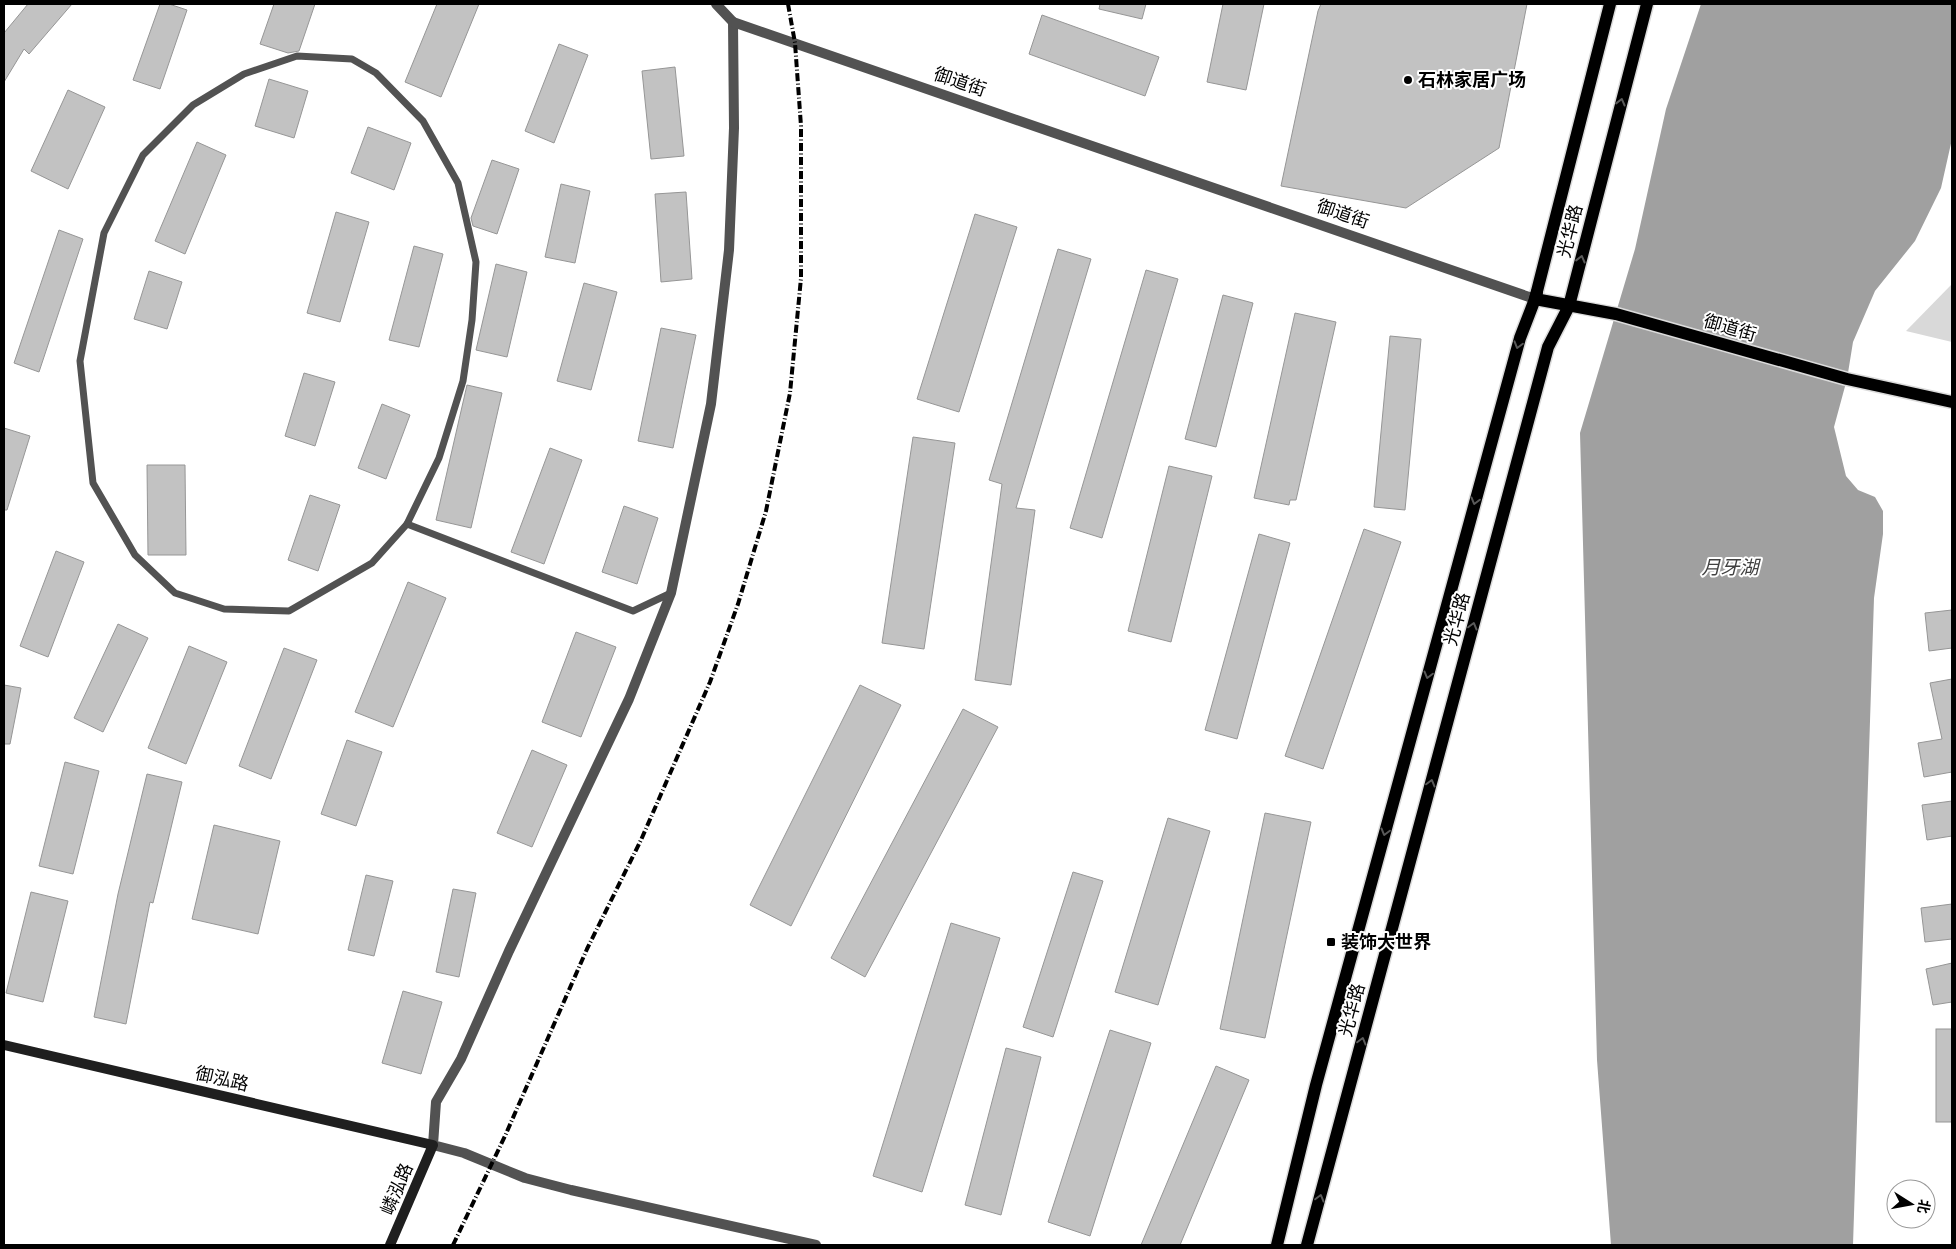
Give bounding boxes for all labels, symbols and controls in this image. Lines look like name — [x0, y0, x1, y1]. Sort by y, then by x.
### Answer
street label: 御道街 — [931, 64, 989, 100]
place label: 石林家居广场 — [1418, 70, 1526, 90]
marker: 石林家居广场 — [1402, 74, 1414, 86]
one-way arrow — [1616, 98, 1626, 106]
street label: 御道街 — [1314, 196, 1372, 232]
street label: 光华路 — [1554, 202, 1586, 260]
one-way arrow — [1575, 255, 1586, 264]
street label: 御道街 — [1701, 311, 1759, 345]
one-way arrow — [1514, 340, 1524, 348]
one-way arrow — [1471, 497, 1481, 505]
water label: 月牙湖 — [1701, 557, 1761, 578]
street label: 光华路 — [1440, 590, 1474, 648]
one-way arrow — [1468, 622, 1478, 630]
one-way arrow — [1423, 671, 1434, 679]
one-way arrow — [1425, 778, 1436, 787]
one-way arrow — [1380, 827, 1391, 836]
place label: 装饰大世界 — [1341, 932, 1431, 952]
marker: 装饰大世界 — [1325, 936, 1337, 948]
street label: 光华路 — [1335, 981, 1369, 1039]
one-way arrow — [1356, 1037, 1367, 1046]
street label: 御泓路 — [193, 1063, 251, 1095]
street label: 嶙泓路 — [377, 1160, 417, 1218]
north arrow — [1886, 1179, 1936, 1229]
one-way arrow — [1314, 1195, 1324, 1203]
text: 北 — [1915, 1198, 1933, 1215]

